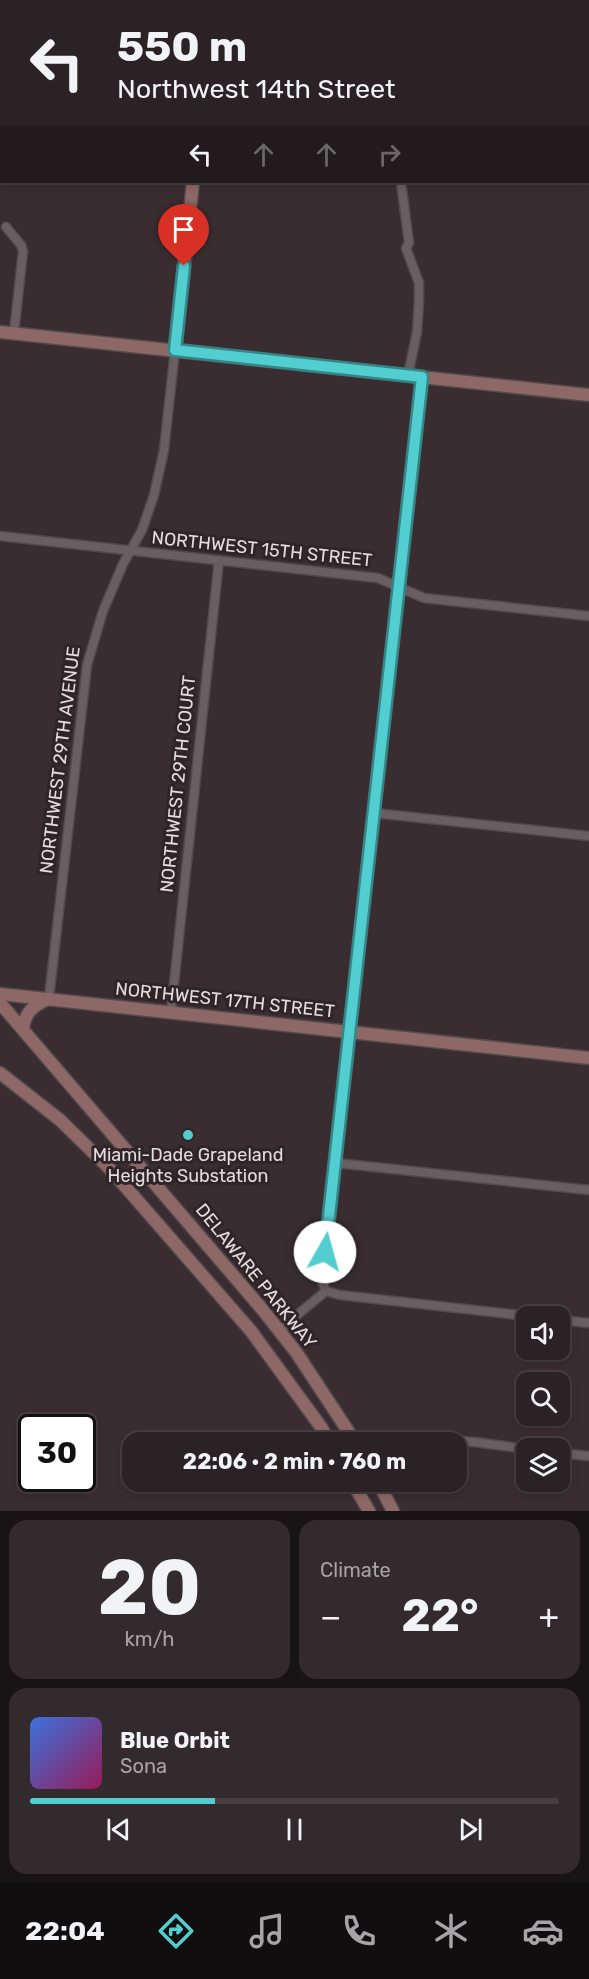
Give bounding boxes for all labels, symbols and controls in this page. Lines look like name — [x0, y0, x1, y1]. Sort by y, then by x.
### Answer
text: 550 m — [117, 22, 247, 72]
icon: left — [18, 24, 96, 102]
text: Northwest 14th Street — [117, 73, 396, 105]
icon: left — [184, 138, 217, 171]
icon: ahead — [247, 138, 280, 171]
icon: ahead — [310, 138, 343, 171]
icon: right — [373, 138, 406, 171]
pin — [158, 204, 209, 266]
icon: arrive — [167, 213, 200, 246]
street label: NORTHWEST 15TH STREET — [150, 526, 374, 572]
street label: NORTHWEST 29TH AVENUE — [35, 645, 85, 875]
street label: NORTHWEST 29TH COURT — [156, 674, 200, 894]
street label: NORTHWEST 17TH STREET — [114, 978, 336, 1022]
marker: Miami-Dade Grapeland Heights Substation — [181, 1128, 195, 1142]
place label: Miami-Dade Grapeland Heights Substation — [93, 1144, 283, 1187]
street label: DELAWARE PARKWAY — [191, 1199, 321, 1353]
position arrow — [293, 1220, 357, 1284]
map controls — [516, 1306, 570, 1492]
button: sound — [516, 1306, 570, 1360]
button: search — [516, 1372, 570, 1426]
speed limit sign: 30 — [18, 1414, 96, 1492]
button: layers — [516, 1438, 570, 1492]
text: 22:06 · 2 min · 760 m — [183, 1448, 406, 1475]
text: 20 — [98, 1541, 201, 1634]
text: Climate — [320, 1558, 391, 1582]
text: 22° — [401, 1589, 478, 1642]
text: − — [320, 1597, 341, 1636]
text: + — [538, 1597, 559, 1636]
text: km/h — [125, 1627, 174, 1651]
text: Blue Orbit — [120, 1727, 230, 1754]
text: Sona — [120, 1754, 167, 1778]
icon: previous — [102, 1813, 135, 1846]
icon: pause — [278, 1813, 311, 1846]
icon: next — [454, 1813, 487, 1846]
icon: directions — [155, 1910, 197, 1952]
icon: music — [246, 1910, 288, 1952]
icon: phone — [338, 1910, 380, 1952]
icon: climate — [430, 1910, 472, 1952]
icon: car — [522, 1910, 564, 1952]
text: 22:04 — [25, 1915, 105, 1947]

